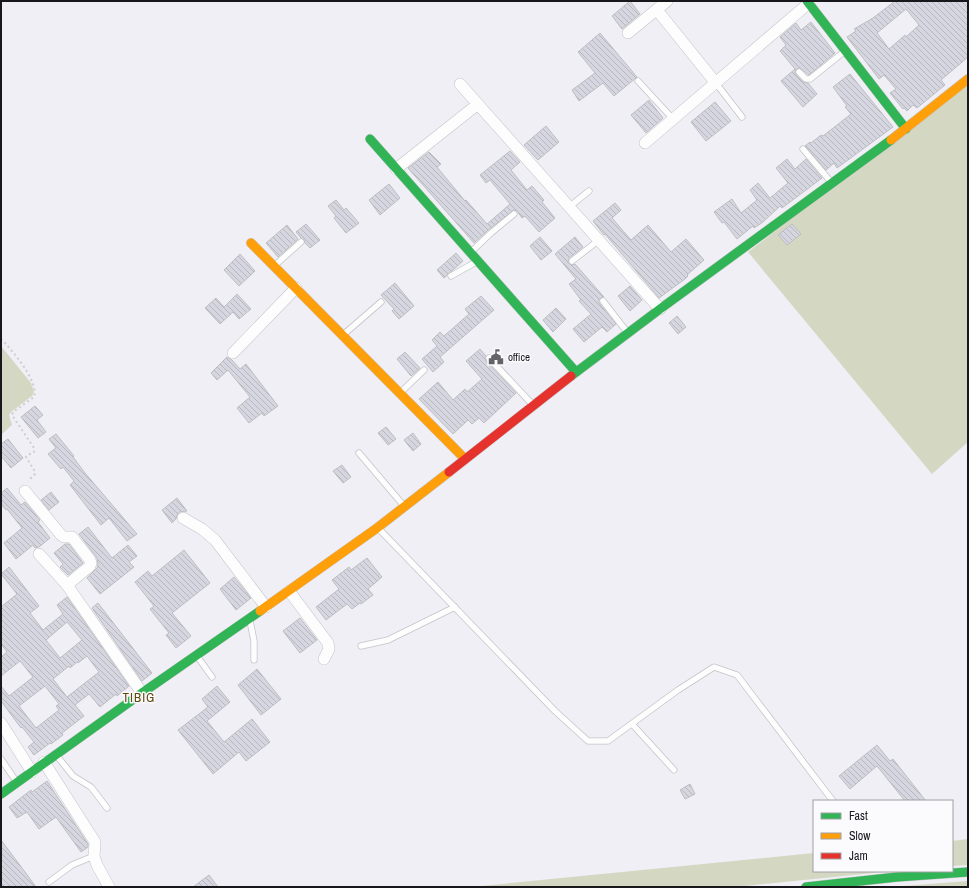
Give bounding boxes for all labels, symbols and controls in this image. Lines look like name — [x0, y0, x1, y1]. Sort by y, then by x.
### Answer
public building icon: office — [487, 348, 505, 366]
place label: office — [508, 350, 530, 364]
district label: TIBIG — [123, 689, 155, 706]
legend — [813, 800, 953, 872]
text: Fast — [849, 808, 868, 824]
text: Slow — [849, 828, 871, 844]
text: Jam — [849, 848, 868, 864]

